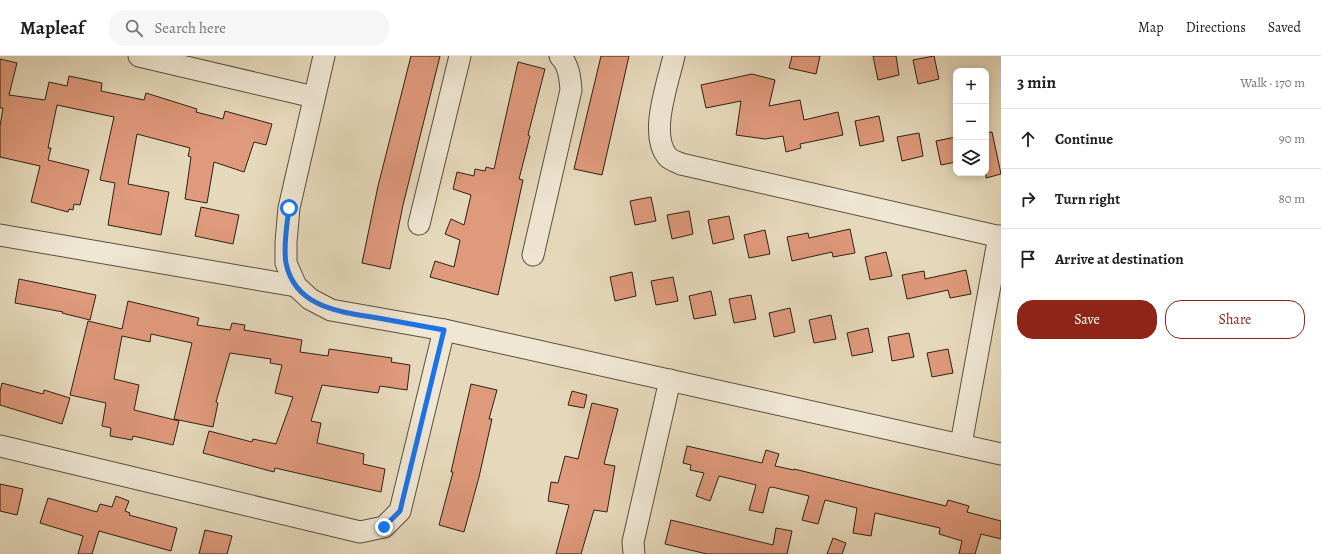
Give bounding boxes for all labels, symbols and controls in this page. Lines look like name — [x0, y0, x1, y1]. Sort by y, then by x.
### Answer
search box — [109, 10, 389, 46]
text: Mapleaf — [20, 15, 85, 41]
icon: search — [123, 17, 145, 39]
text: Search here — [155, 18, 226, 38]
text: Map — [1138, 18, 1164, 37]
text: Directions — [1186, 18, 1246, 37]
text: Saved — [1268, 18, 1301, 37]
map controls — [953, 68, 989, 176]
button: + — [953, 68, 989, 104]
text: 3 min — [1017, 71, 1056, 94]
text: Walk · 170 m — [1240, 74, 1305, 91]
button: − — [953, 104, 989, 140]
icon: ahead — [1017, 128, 1039, 150]
text: Continue — [1055, 129, 1113, 149]
text: 90 m — [1279, 130, 1305, 147]
button: layers — [953, 140, 989, 176]
icon: right — [1017, 188, 1039, 210]
text: Turn right — [1055, 189, 1120, 209]
text: 80 m — [1278, 190, 1305, 207]
route start — [280, 199, 298, 217]
icon: arrive — [1017, 248, 1039, 270]
text: Arrive at destination — [1055, 249, 1184, 269]
button: Save — [1017, 300, 1157, 339]
button: Share — [1165, 300, 1305, 339]
route end — [375, 518, 393, 536]

